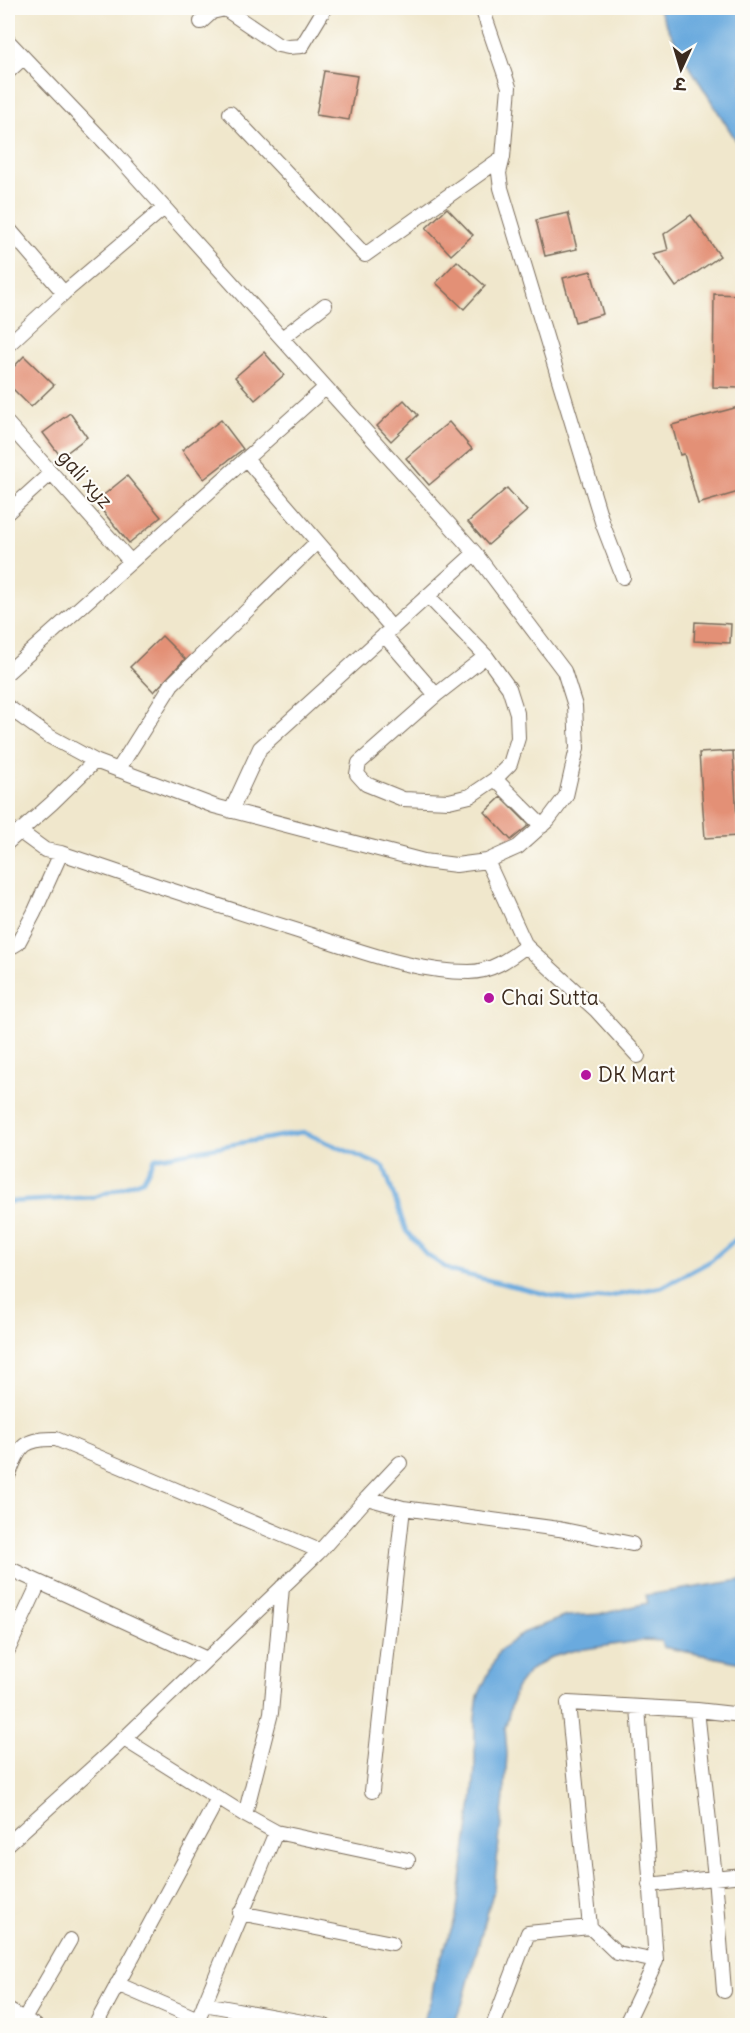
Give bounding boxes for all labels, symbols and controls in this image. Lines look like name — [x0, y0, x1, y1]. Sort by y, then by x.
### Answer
north arrow — [651, 39, 711, 99]
text: उ — [673, 74, 688, 94]
street label: gali xyz — [52, 443, 119, 514]
place label: Chai Sutta — [501, 984, 599, 1011]
marker: Chai Sutta — [482, 991, 496, 1005]
place label: DK Mart — [598, 1061, 675, 1088]
marker: DK Mart — [579, 1068, 593, 1082]

